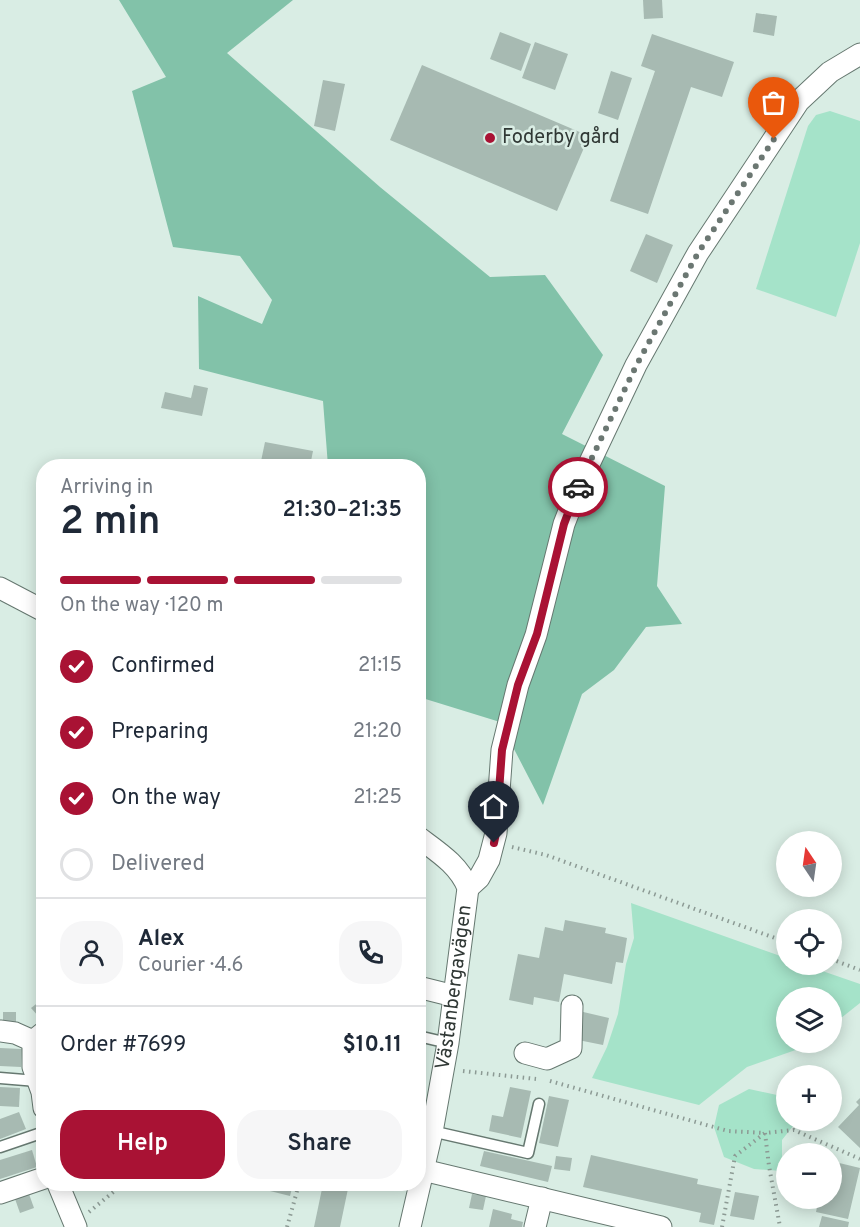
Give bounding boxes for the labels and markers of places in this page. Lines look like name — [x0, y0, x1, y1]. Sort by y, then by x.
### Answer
pin — [748, 77, 799, 139]
place label: Foderby gård — [502, 125, 620, 151]
marker: Foderby gård — [483, 131, 497, 145]
pin — [468, 781, 519, 843]

